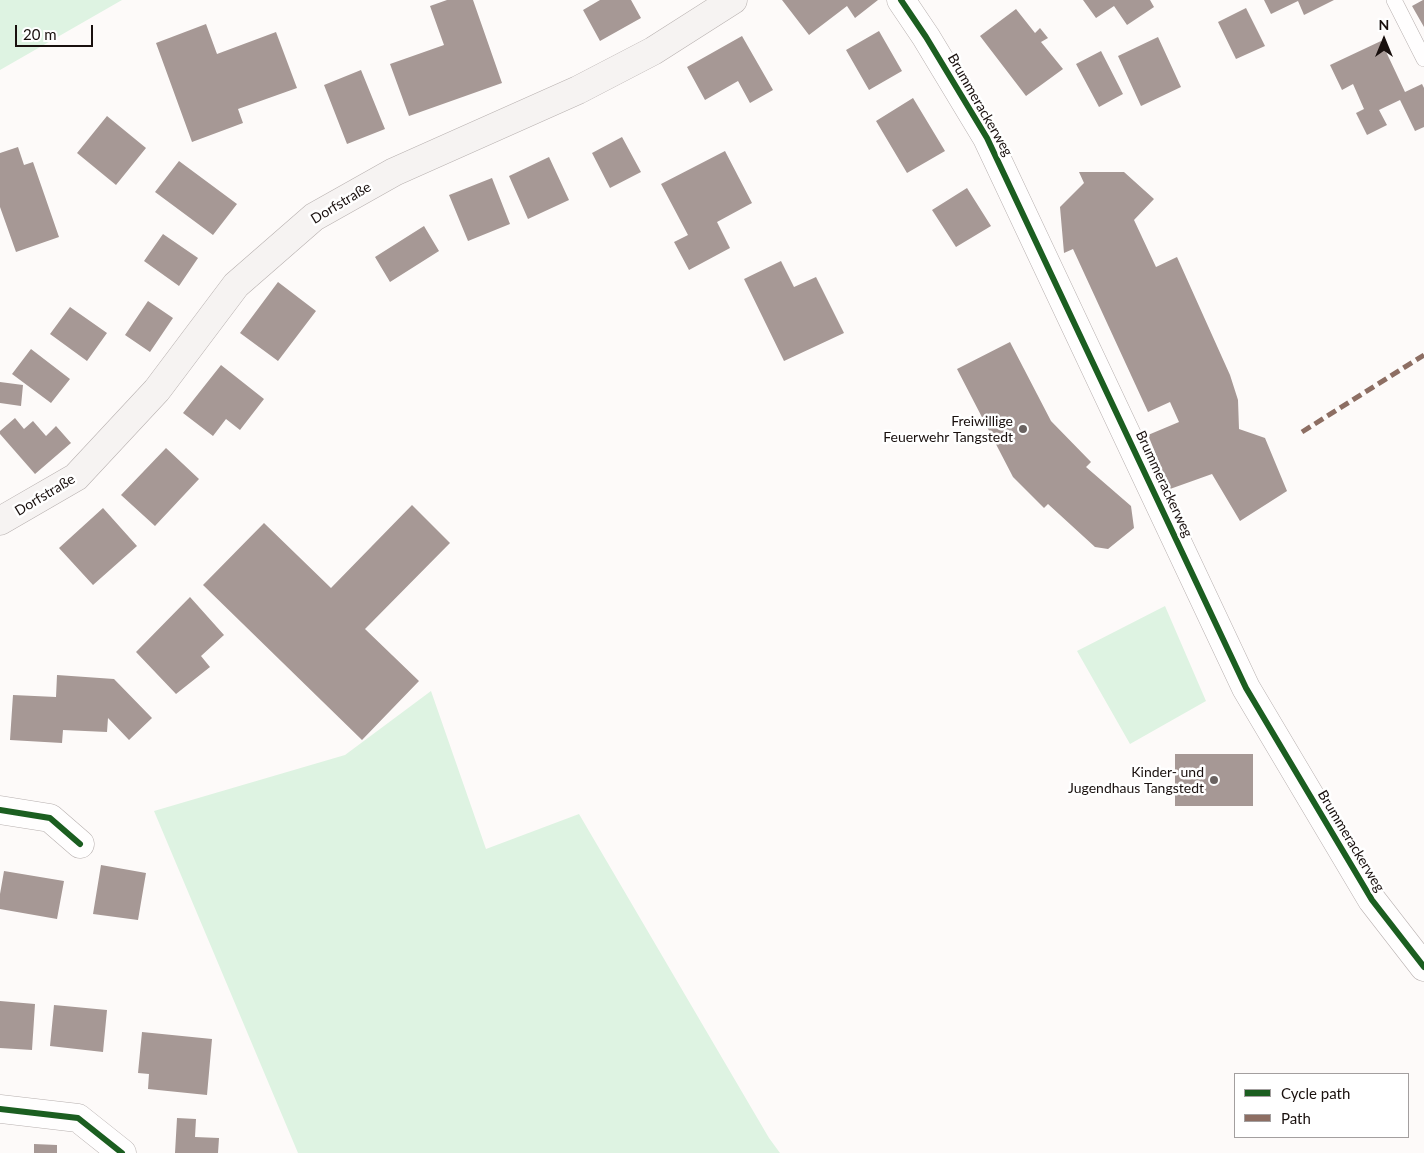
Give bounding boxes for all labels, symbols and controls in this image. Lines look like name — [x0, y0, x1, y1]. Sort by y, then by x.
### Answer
scale bar — [18, 15, 95, 47]
north arrow — [1359, 15, 1409, 65]
text: N — [1379, 16, 1389, 33]
text: 20 m — [23, 25, 57, 43]
street label: Brummerackerweg — [944, 51, 1016, 159]
street label: Dorfstraße — [308, 179, 374, 227]
place label: Freiwillige Feuerwehr Tangstedt — [883, 413, 1013, 446]
marker: Freiwillige Feuerwehr Tangstedt — [1017, 423, 1029, 435]
street label: Brummerackerweg — [1132, 428, 1196, 540]
street label: Dorfstraße — [12, 471, 78, 519]
place label: Kinder- und Jugendhaus Tangstedt — [1068, 764, 1204, 796]
marker: Kinder- und Jugendhaus Tangstedt — [1208, 774, 1220, 786]
street label: Brummerackerweg — [1314, 787, 1388, 895]
legend — [1234, 1073, 1409, 1138]
text: Cycle path — [1281, 1084, 1350, 1102]
text: Path — [1281, 1109, 1311, 1127]

